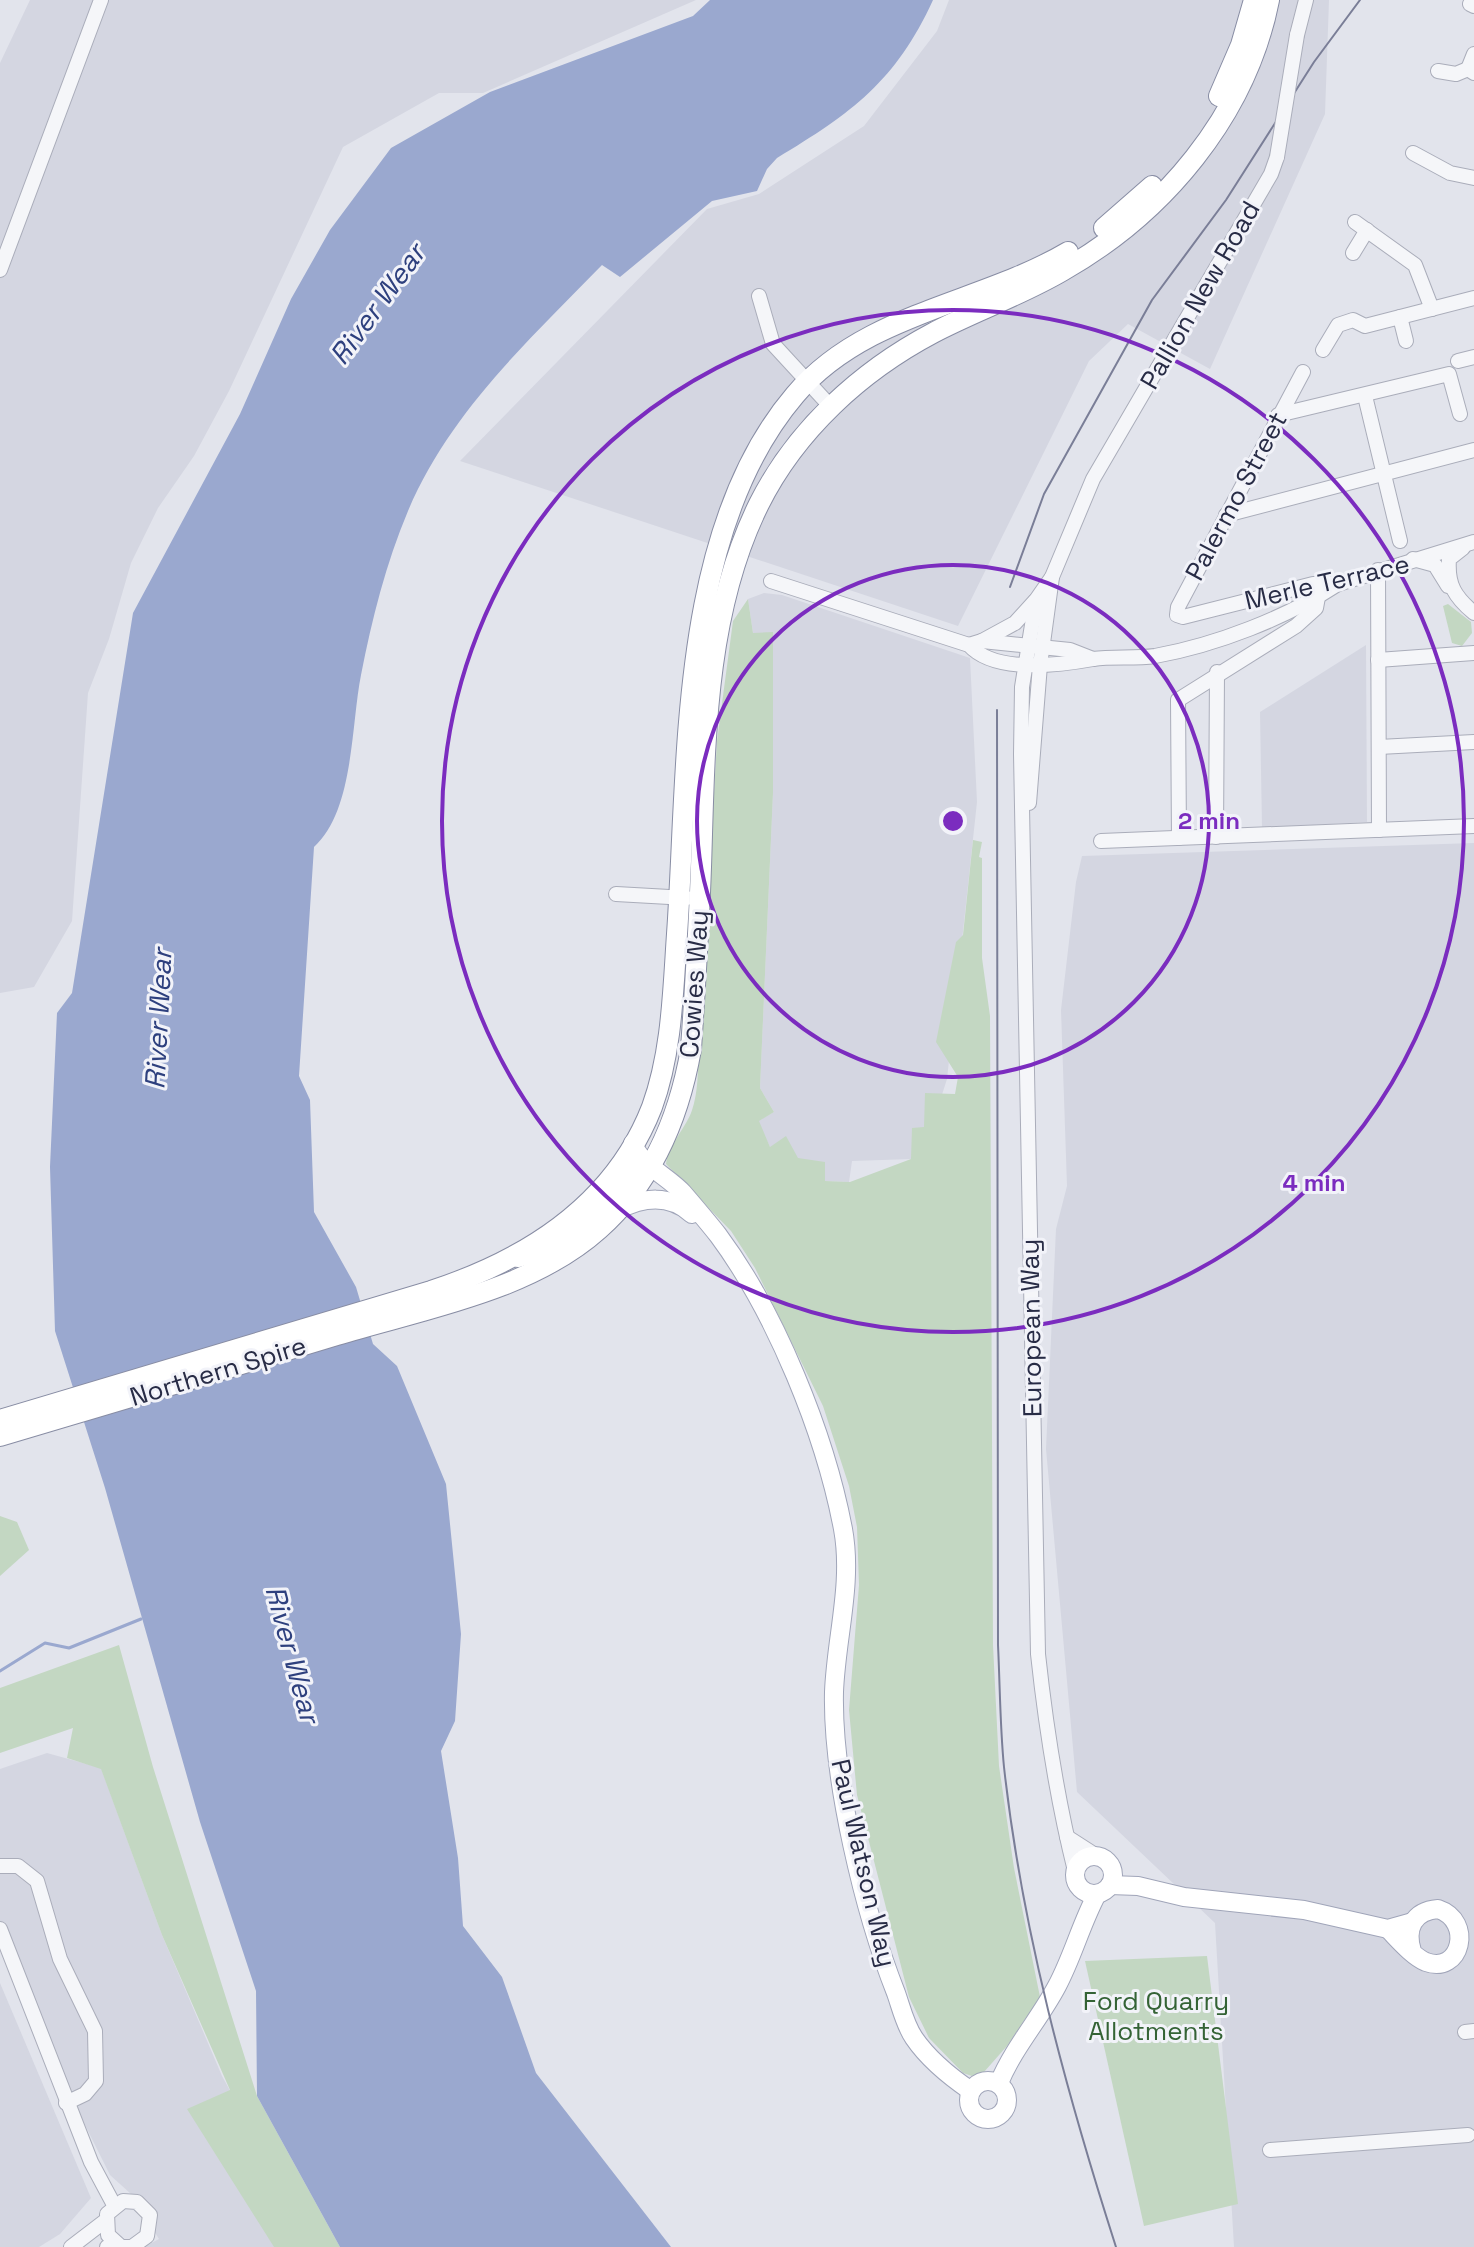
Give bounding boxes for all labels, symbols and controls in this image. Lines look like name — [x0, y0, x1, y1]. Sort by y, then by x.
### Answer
street label: Pallion New Road — [1132, 195, 1268, 395]
water label: River Wear — [321, 234, 435, 371]
street label: Palermo Street — [1177, 406, 1295, 586]
street label: Merle Terrace — [1241, 547, 1413, 617]
text: 2 min — [1178, 805, 1240, 836]
centre of rings — [939, 807, 967, 835]
street label: Cowies Way — [672, 909, 716, 1059]
water label: River Wear — [136, 944, 180, 1090]
text: 4 min — [1282, 1167, 1346, 1198]
street label: European Way — [1012, 1238, 1050, 1418]
street label: Northern Spire — [126, 1328, 310, 1414]
water label: River Wear — [257, 1581, 329, 1730]
street label: Paul Watson Way — [824, 1756, 904, 1970]
park label: Ford Quarry Allotments — [1083, 1984, 1229, 2048]

